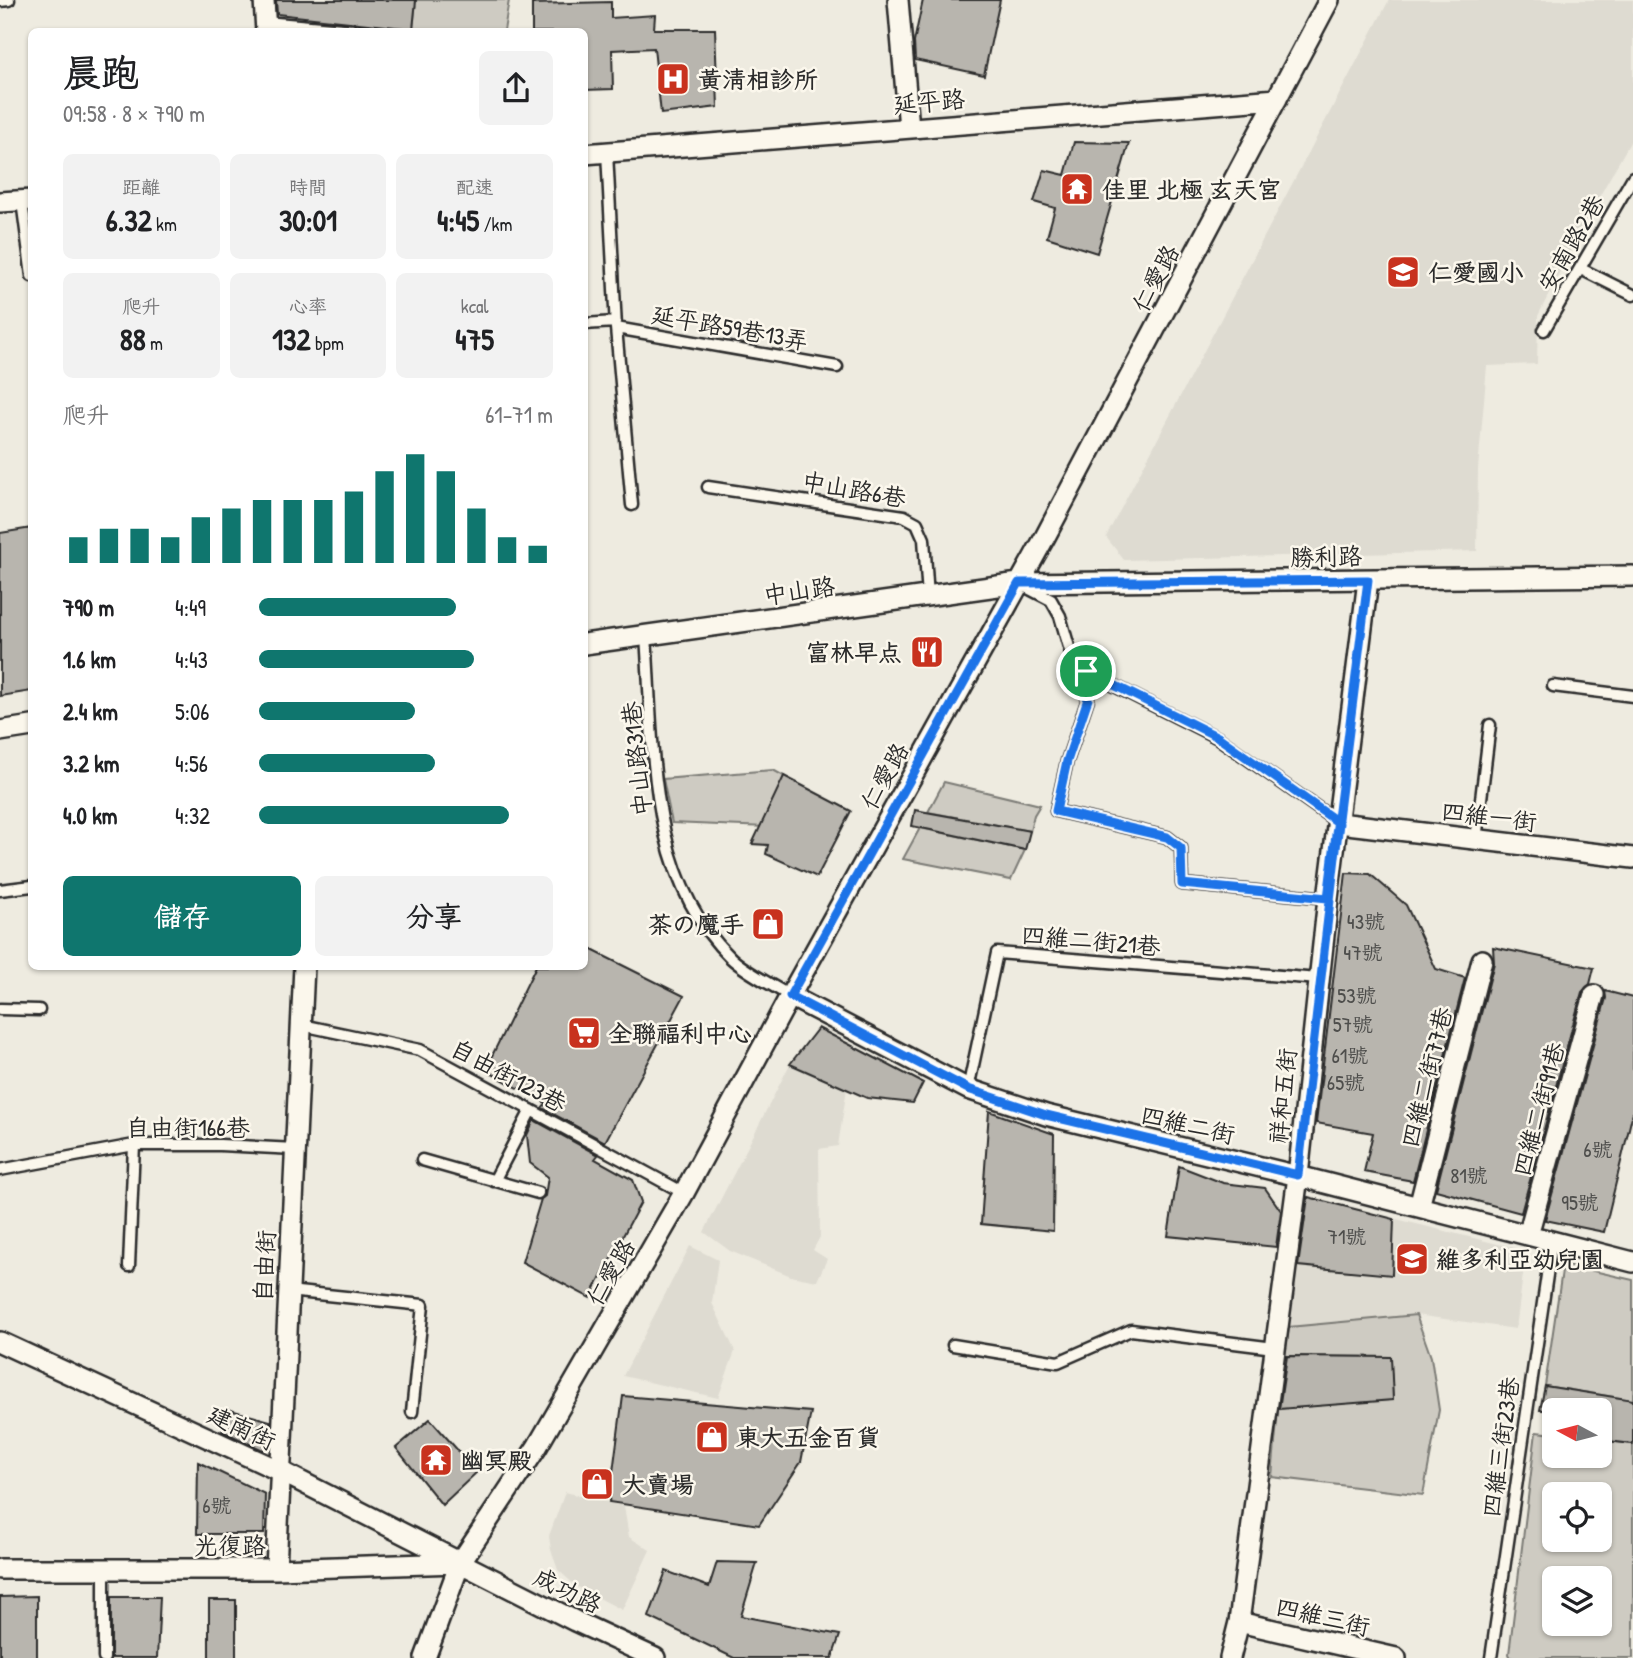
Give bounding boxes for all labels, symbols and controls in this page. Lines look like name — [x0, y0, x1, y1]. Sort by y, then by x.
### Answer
text: 晨跑 — [63, 46, 139, 98]
button: share — [479, 51, 553, 125]
hospital icon: 黃清相診所 — [654, 60, 692, 98]
place label: 黃清相診所 — [698, 63, 818, 95]
street label: 延平路 — [892, 82, 966, 120]
text: 09:58 · 8 × 790 m — [63, 98, 205, 129]
temple icon: 佳里 北極 玄天宮 — [1058, 170, 1096, 208]
place label: 佳里 北極 玄天宮 — [1102, 173, 1281, 205]
text: 距離 — [122, 174, 160, 200]
text: 時間 — [289, 174, 327, 200]
text: 配速 — [456, 174, 494, 200]
street label: 安南路2巷 — [1530, 189, 1612, 297]
text: 6.32 — [106, 200, 152, 240]
text: 30:01 — [279, 200, 337, 240]
text: 4:45 — [437, 200, 479, 240]
text: km — [152, 211, 177, 237]
text: /km — [479, 211, 512, 237]
street label: 仁愛路 — [1124, 239, 1186, 317]
school or university icon: 仁愛國小 — [1384, 253, 1422, 291]
place label: 仁愛國小 — [1428, 256, 1524, 288]
text: 爬升 — [122, 293, 160, 319]
text: 心率 — [289, 293, 327, 319]
text: kcal — [461, 293, 489, 319]
street label: 延平路59巷13弄 — [649, 297, 811, 357]
text: 88 — [120, 319, 146, 359]
text: 132 — [272, 319, 311, 359]
text: 475 — [455, 319, 494, 359]
text: m — [146, 330, 163, 356]
text: bpm — [311, 330, 344, 356]
text: 爬升 — [63, 399, 109, 430]
text: 61–71 m — [485, 399, 553, 430]
street label: 中山路6巷 — [799, 464, 909, 514]
street label: 勝利路 — [1290, 539, 1362, 573]
street label: 中山路 — [761, 569, 837, 611]
text: 790 m — [63, 592, 114, 623]
text: 4:49 — [175, 592, 206, 623]
restaurant icon: 富林早点 — [908, 633, 946, 671]
place label: 富林早点 — [806, 636, 902, 668]
pin — [1056, 641, 1116, 701]
text: 1.6 km — [63, 644, 116, 675]
text: 4:43 — [175, 644, 208, 675]
icon: arrive — [1067, 652, 1105, 690]
text: 2.4 km — [63, 696, 118, 727]
text: 5:06 — [175, 696, 210, 727]
street label: 中山路31巷 — [614, 700, 658, 818]
street label: 仁愛路 — [853, 737, 915, 815]
text: 3.2 km — [63, 748, 119, 779]
text: 4:56 — [175, 748, 208, 779]
street label: 四維一街 — [1439, 794, 1539, 838]
text: 4.0 km — [63, 800, 117, 831]
text: 4:32 — [175, 800, 210, 831]
button: 儲存 — [63, 876, 301, 956]
button: 分享 — [315, 876, 553, 956]
shop icon: 茶の魔手 — [749, 905, 787, 943]
house number: 43號 — [1347, 907, 1385, 936]
place label: 茶の魔手 — [648, 908, 744, 940]
street label: 四維二街21巷 — [1020, 918, 1162, 962]
house number: 47號 — [1343, 938, 1383, 967]
house number: 53號 — [1337, 981, 1377, 1010]
street label: 四維二街77巷 — [1393, 1003, 1459, 1151]
house number: 57號 — [1333, 1010, 1373, 1039]
supermarket icon: 全聯福利中心 — [565, 1014, 603, 1052]
place label: 全聯福利中心 — [608, 1017, 752, 1049]
street label: 自由街123巷 — [446, 1031, 572, 1119]
street label: 四維二街91巷 — [1505, 1038, 1571, 1180]
house number: 61號 — [1331, 1041, 1369, 1070]
street label: 祥和五街 — [1261, 1047, 1303, 1145]
house number: 65號 — [1327, 1068, 1365, 1097]
street label: 四維二街 — [1138, 1098, 1238, 1150]
street label: 自由街166巷 — [126, 1111, 250, 1143]
house number: 6號 — [1583, 1135, 1613, 1164]
house number: 81號 — [1450, 1161, 1488, 1190]
house number: 95號 — [1561, 1188, 1599, 1217]
house number: 71號 — [1327, 1222, 1367, 1251]
street label: 自由街 — [246, 1229, 282, 1303]
street label: 仁愛路 — [578, 1233, 642, 1311]
school or university icon: 維多利亞幼兒園 — [1393, 1240, 1431, 1278]
place label: 維多利亞幼兒園 — [1436, 1243, 1604, 1275]
street label: 四維三街23巷 — [1474, 1374, 1526, 1520]
street label: 建南街 — [203, 1397, 281, 1457]
north arrow — [1542, 1398, 1612, 1468]
map controls — [1542, 1398, 1612, 1636]
shop icon: 東大五金百貨 — [693, 1418, 731, 1456]
place label: 東大五金百貨 — [736, 1421, 880, 1453]
temple icon: 幽冥殿 — [417, 1441, 455, 1479]
place label: 幽冥殿 — [460, 1444, 532, 1476]
shop icon: 大賣場 — [578, 1465, 616, 1503]
place label: 大賣場 — [622, 1468, 694, 1500]
button: locate — [1542, 1482, 1612, 1552]
house number: 6號 — [202, 1491, 232, 1520]
street label: 光復路 — [194, 1529, 266, 1561]
street label: 成功路 — [529, 1560, 607, 1620]
button: layers — [1542, 1566, 1612, 1636]
street label: 四維三街 — [1273, 1590, 1373, 1642]

